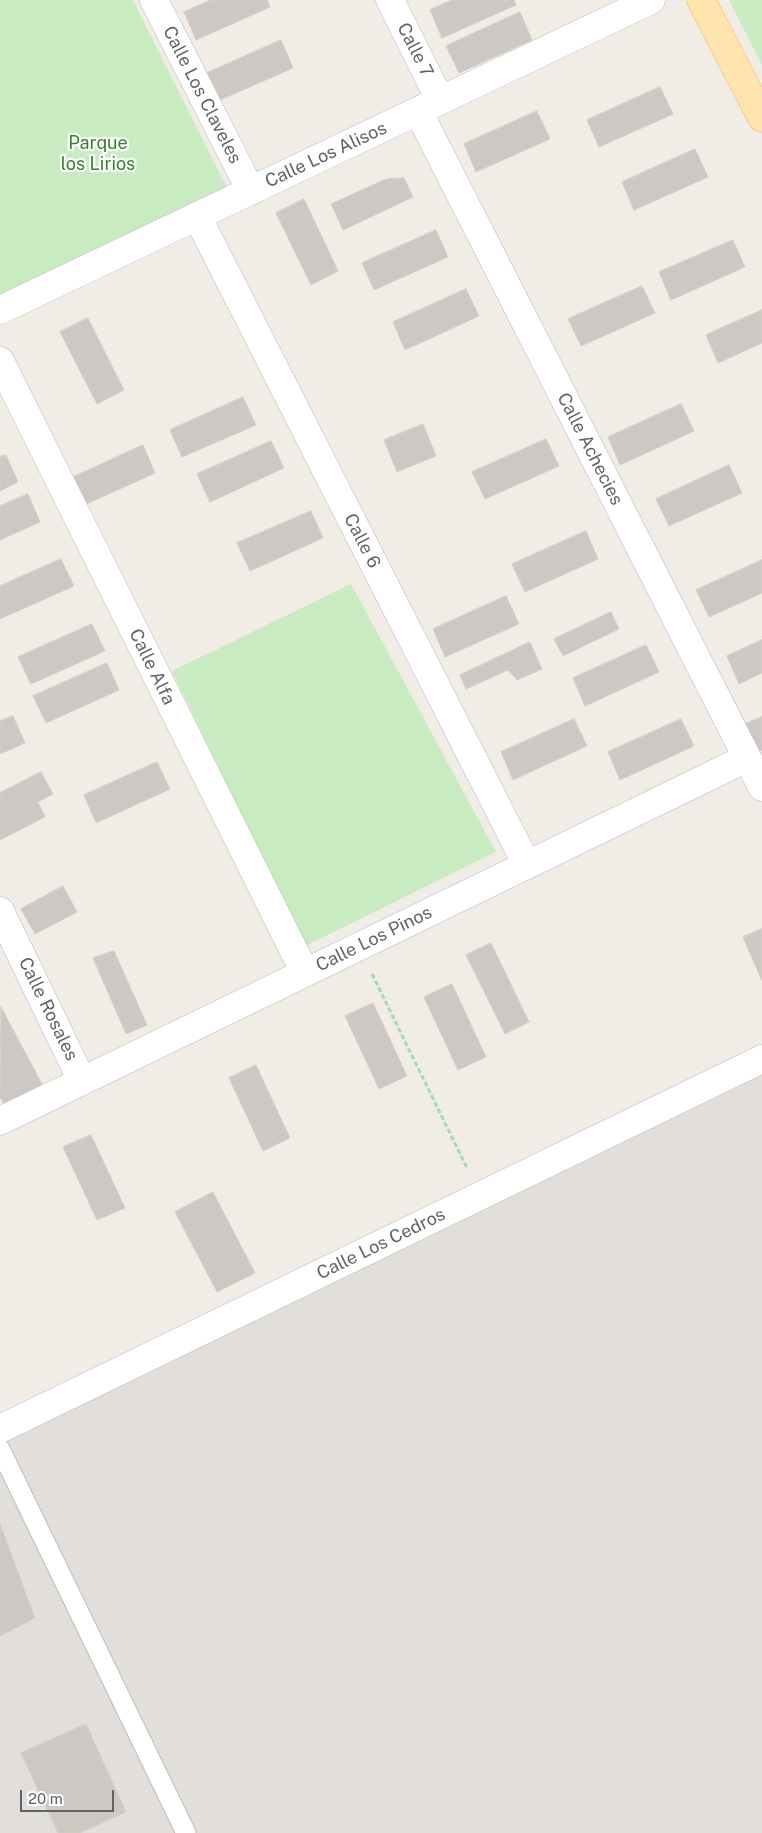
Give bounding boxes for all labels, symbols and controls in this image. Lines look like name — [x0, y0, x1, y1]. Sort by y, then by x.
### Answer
street label: Calle 7 — [392, 19, 438, 81]
street label: Calle Los Claveles — [158, 23, 246, 167]
street label: Calle Los Alisos — [262, 117, 390, 193]
park label: Parque los Lirios — [61, 132, 135, 174]
street label: Calle Achecies — [552, 389, 628, 509]
street label: Calle 6 — [339, 510, 385, 572]
street label: Calle Alfa — [124, 625, 180, 709]
street label: Calle Los Pinos — [313, 902, 435, 976]
street label: Calle Rosales — [14, 954, 82, 1064]
street label: Calle Los Cedros — [313, 1204, 449, 1284]
scale bar — [22, 1780, 116, 1812]
text: 20 m — [28, 1790, 63, 1807]

